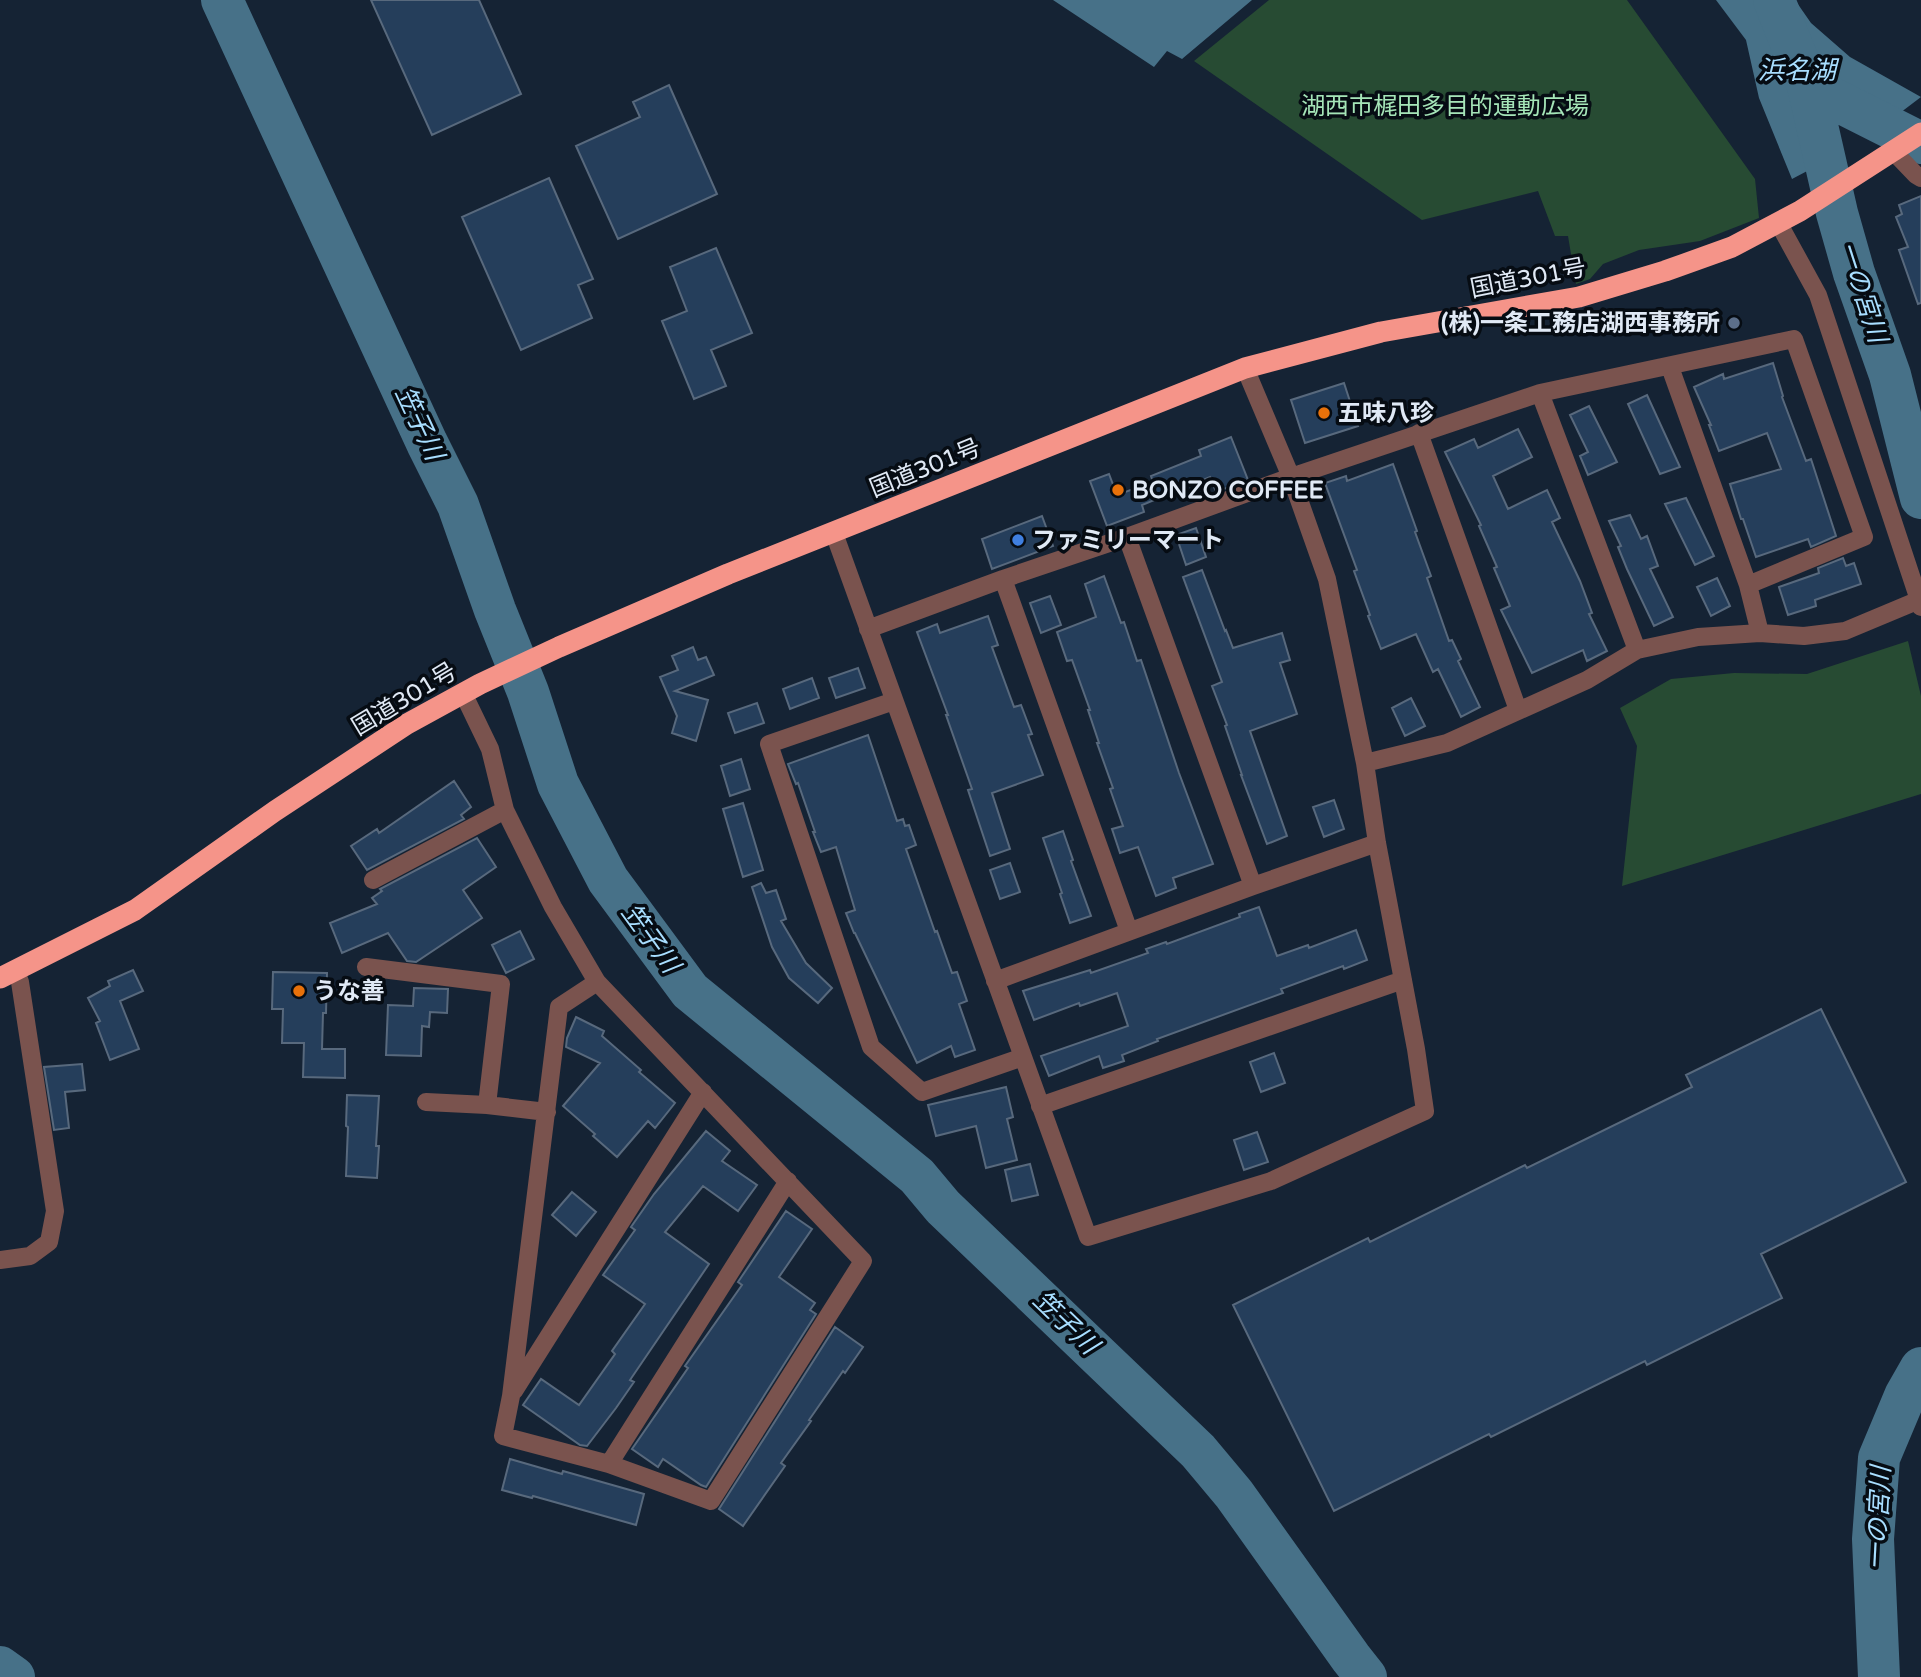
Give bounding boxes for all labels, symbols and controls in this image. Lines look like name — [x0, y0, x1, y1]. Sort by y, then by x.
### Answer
water label: 浜名湖 — [1758, 55, 1840, 86]
park label: 湖西市梶田多目的運動広場 — [1301, 92, 1589, 121]
water label: 一の宮川 — [1832, 238, 1894, 349]
street label: 国道301号 — [1468, 253, 1588, 304]
place label: (株)一条工務店湖西事務所 — [1441, 309, 1720, 338]
marker: (株)一条工務店湖西事務所 — [1726, 315, 1742, 331]
water label: 笠子川 — [389, 381, 451, 468]
place label: 五味八珍 — [1338, 399, 1434, 428]
marker: 五味八珍 — [1316, 405, 1332, 421]
street label: 国道301号 — [865, 433, 985, 504]
place label: BONZO COFFEE — [1132, 476, 1324, 505]
marker: BONZO COFFEE — [1110, 482, 1126, 498]
place label: ファミリーマート — [1032, 526, 1224, 555]
marker: ファミリーマート — [1010, 532, 1026, 548]
street label: 国道301号 — [347, 657, 462, 742]
water label: 笠子川 — [615, 898, 688, 981]
place label: うな善 — [313, 977, 385, 1006]
marker: うな善 — [291, 983, 307, 999]
water label: 笠子川 — [1027, 1284, 1107, 1363]
water label: 一の宮川 — [1860, 1462, 1897, 1571]

